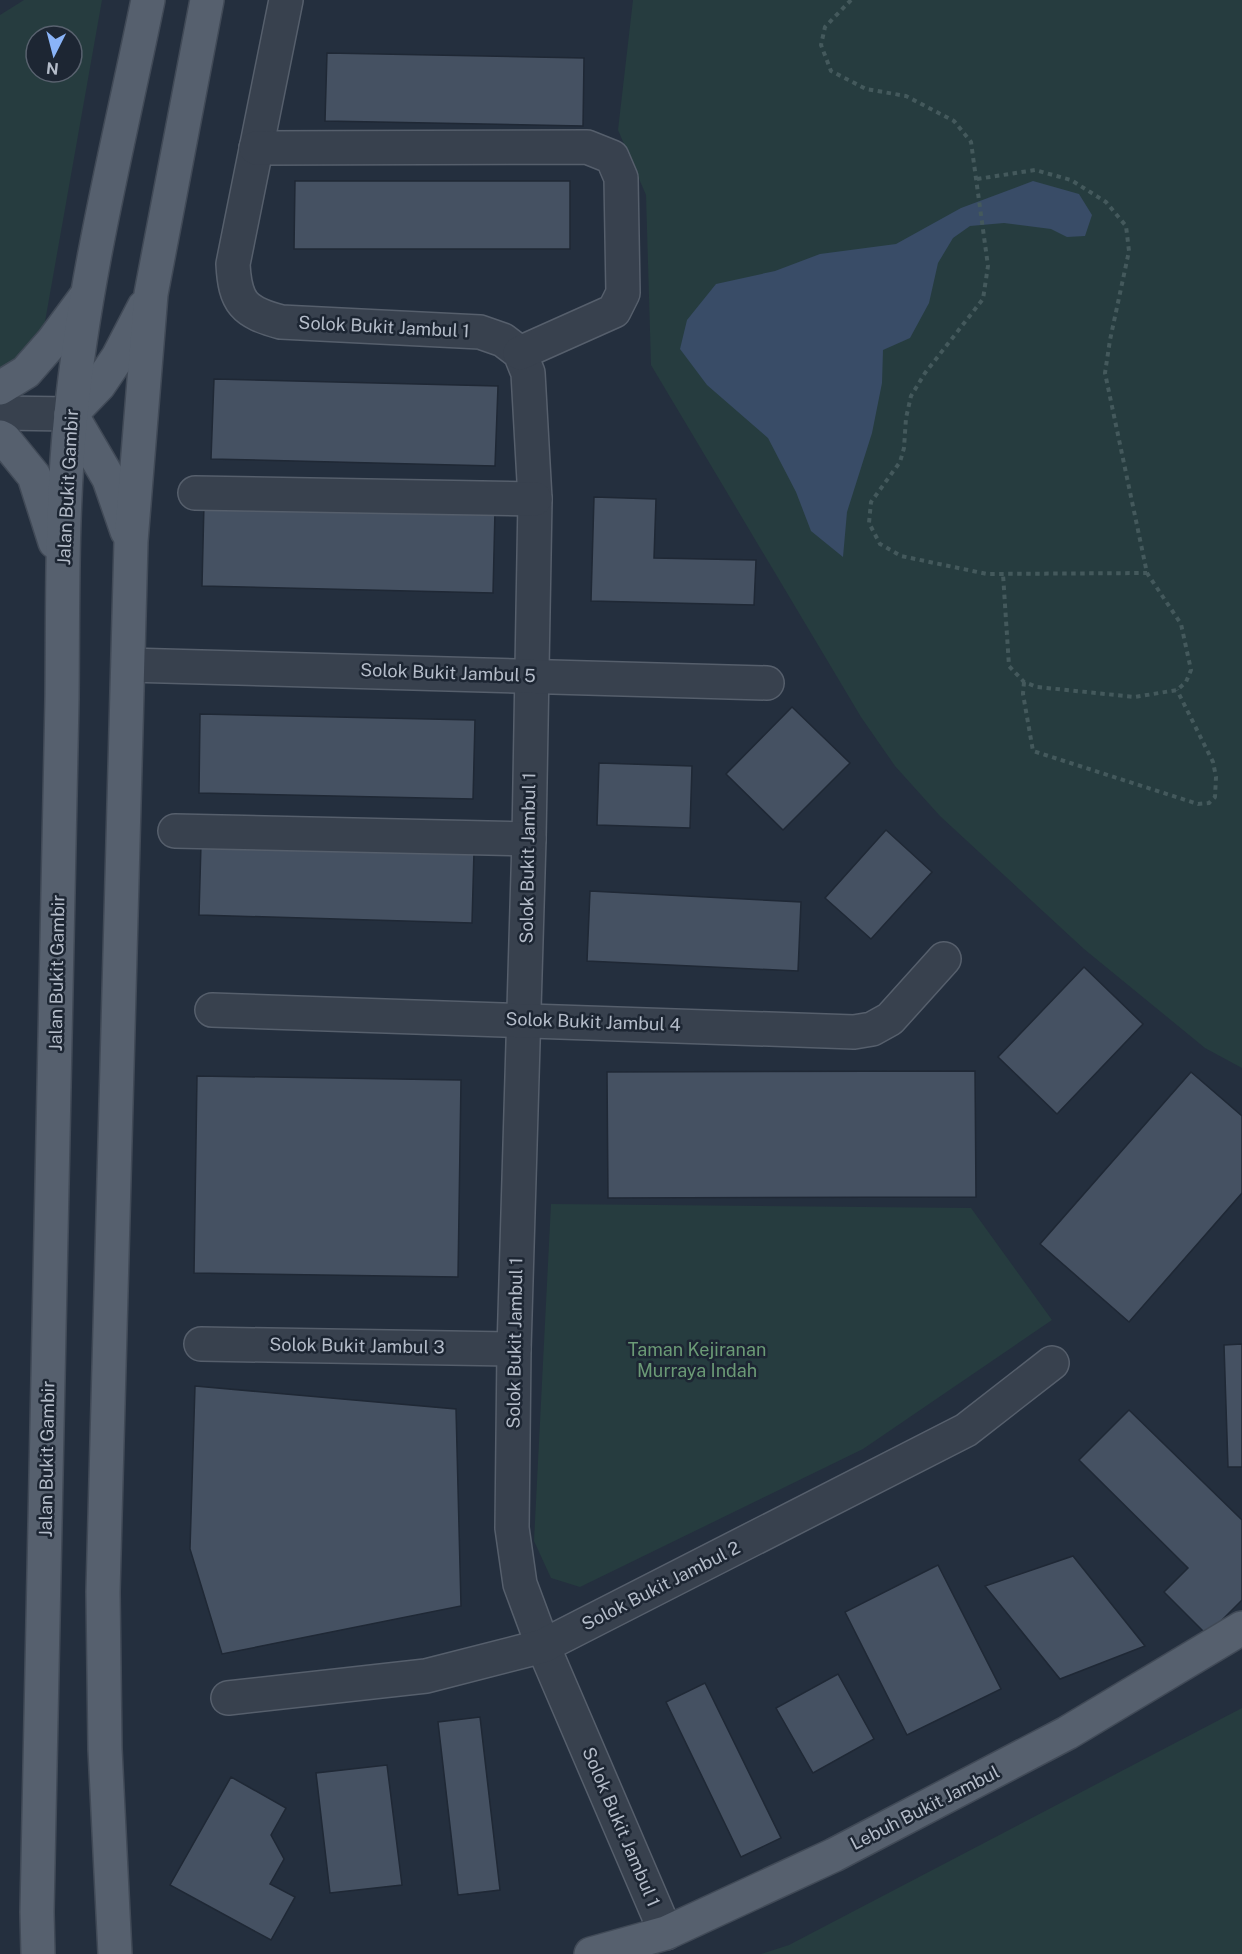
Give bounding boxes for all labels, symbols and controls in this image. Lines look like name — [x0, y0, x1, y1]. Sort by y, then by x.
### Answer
north arrow — [24, 24, 84, 84]
text: N — [45, 58, 60, 79]
street label: Solok Bukit Jambul 1 — [298, 312, 470, 341]
street label: Jalan Bukit Gambir — [53, 408, 82, 566]
street label: Solok Bukit Jambul 5 — [360, 659, 536, 686]
street label: Solok Bukit Jambul 1 — [516, 772, 539, 944]
street label: Jalan Bukit Gambir — [45, 894, 68, 1051]
street label: Solok Bukit Jambul 4 — [505, 1008, 681, 1035]
street label: Solok Bukit Jambul 1 — [503, 1257, 526, 1429]
street label: Solok Bukit Jambul 3 — [269, 1333, 445, 1358]
park label: Taman Kejiranan Murraya Indah — [628, 1339, 766, 1381]
street label: Jalan Bukit Gambir — [35, 1380, 58, 1537]
street label: Solok Bukit Jambul 2 — [578, 1537, 743, 1635]
street label: Solok Bukit Jambul 1 — [578, 1744, 665, 1910]
street label: Lebuh Bukit Jambul — [847, 1761, 1003, 1854]

